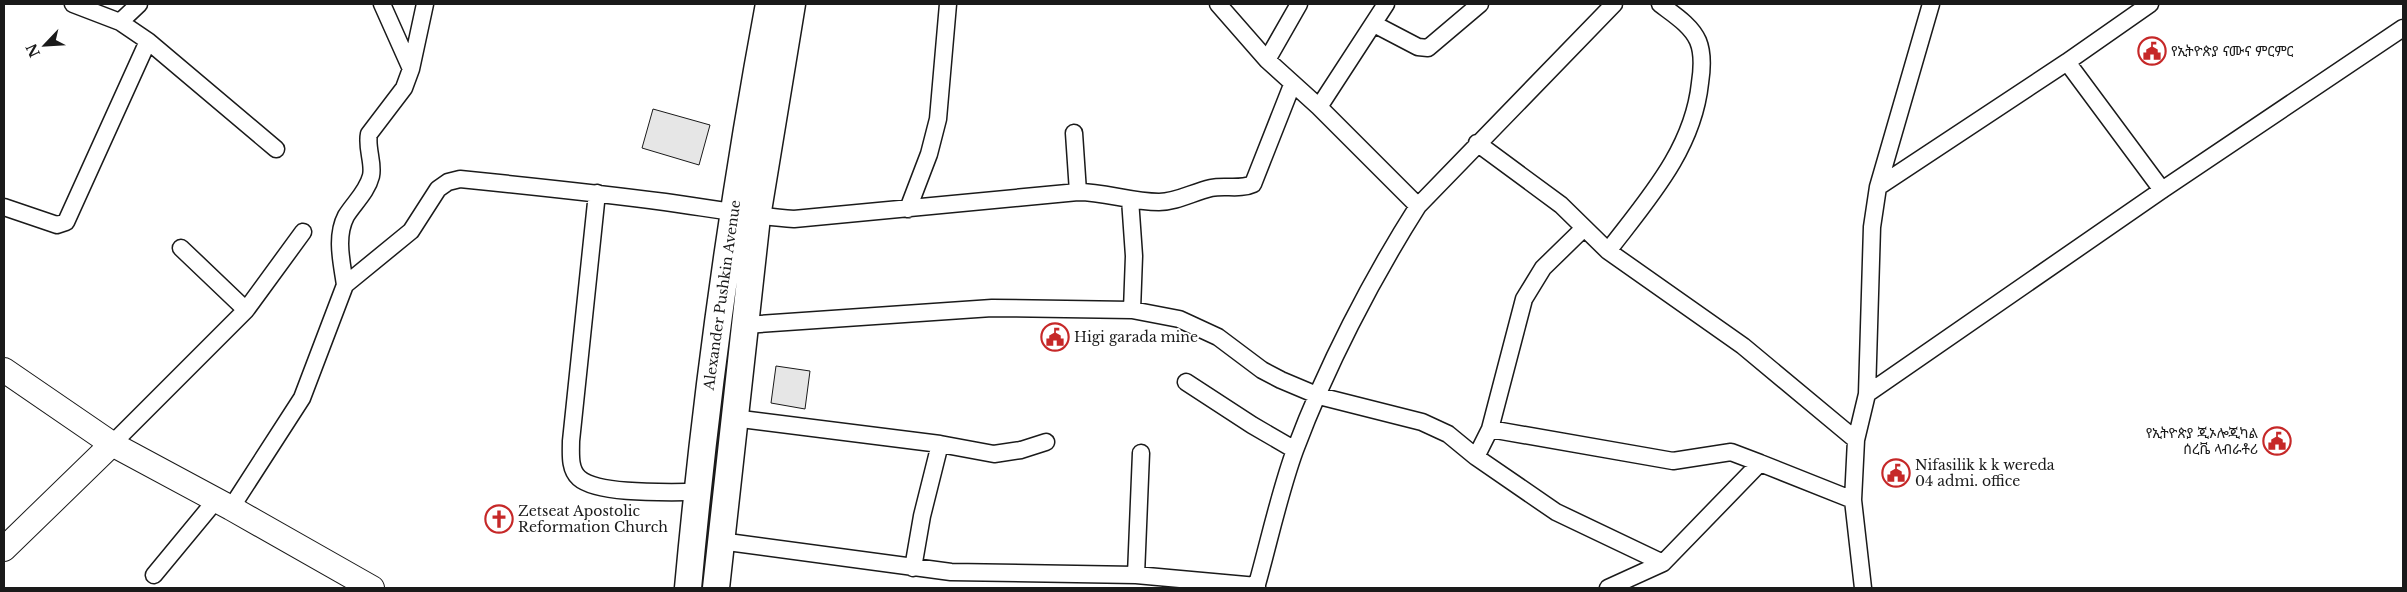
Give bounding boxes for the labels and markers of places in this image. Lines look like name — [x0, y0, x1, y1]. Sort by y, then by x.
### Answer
public building icon: የኢትዮጵያ ናሙና ምርምር — [2137, 36, 2167, 66]
place label: የኢትዮጵያ ናሙና ምርምር — [2171, 42, 2294, 60]
public building icon: Higi garada mine — [1040, 322, 1070, 352]
place label: Higi garada mine — [1074, 328, 1198, 346]
place label: የኢትዮጵያ ጂኦሎጂካል ሰረቬ ላብራቶሪ — [2146, 424, 2259, 458]
public building icon: የኢትዮጵያ ጂኦሎጂካል ሰረቬ ላብራቶሪ — [2262, 426, 2292, 456]
place label: Nifasilik k k wereda 04 admi. office — [1915, 456, 2055, 490]
public building icon: Nifasilik k k wereda 04 admi. office — [1881, 458, 1911, 488]
place label: Zetseat Apostolic Reformation Church — [518, 502, 668, 536]
church icon: Zetseat Apostolic Reformation Church — [484, 504, 514, 534]

